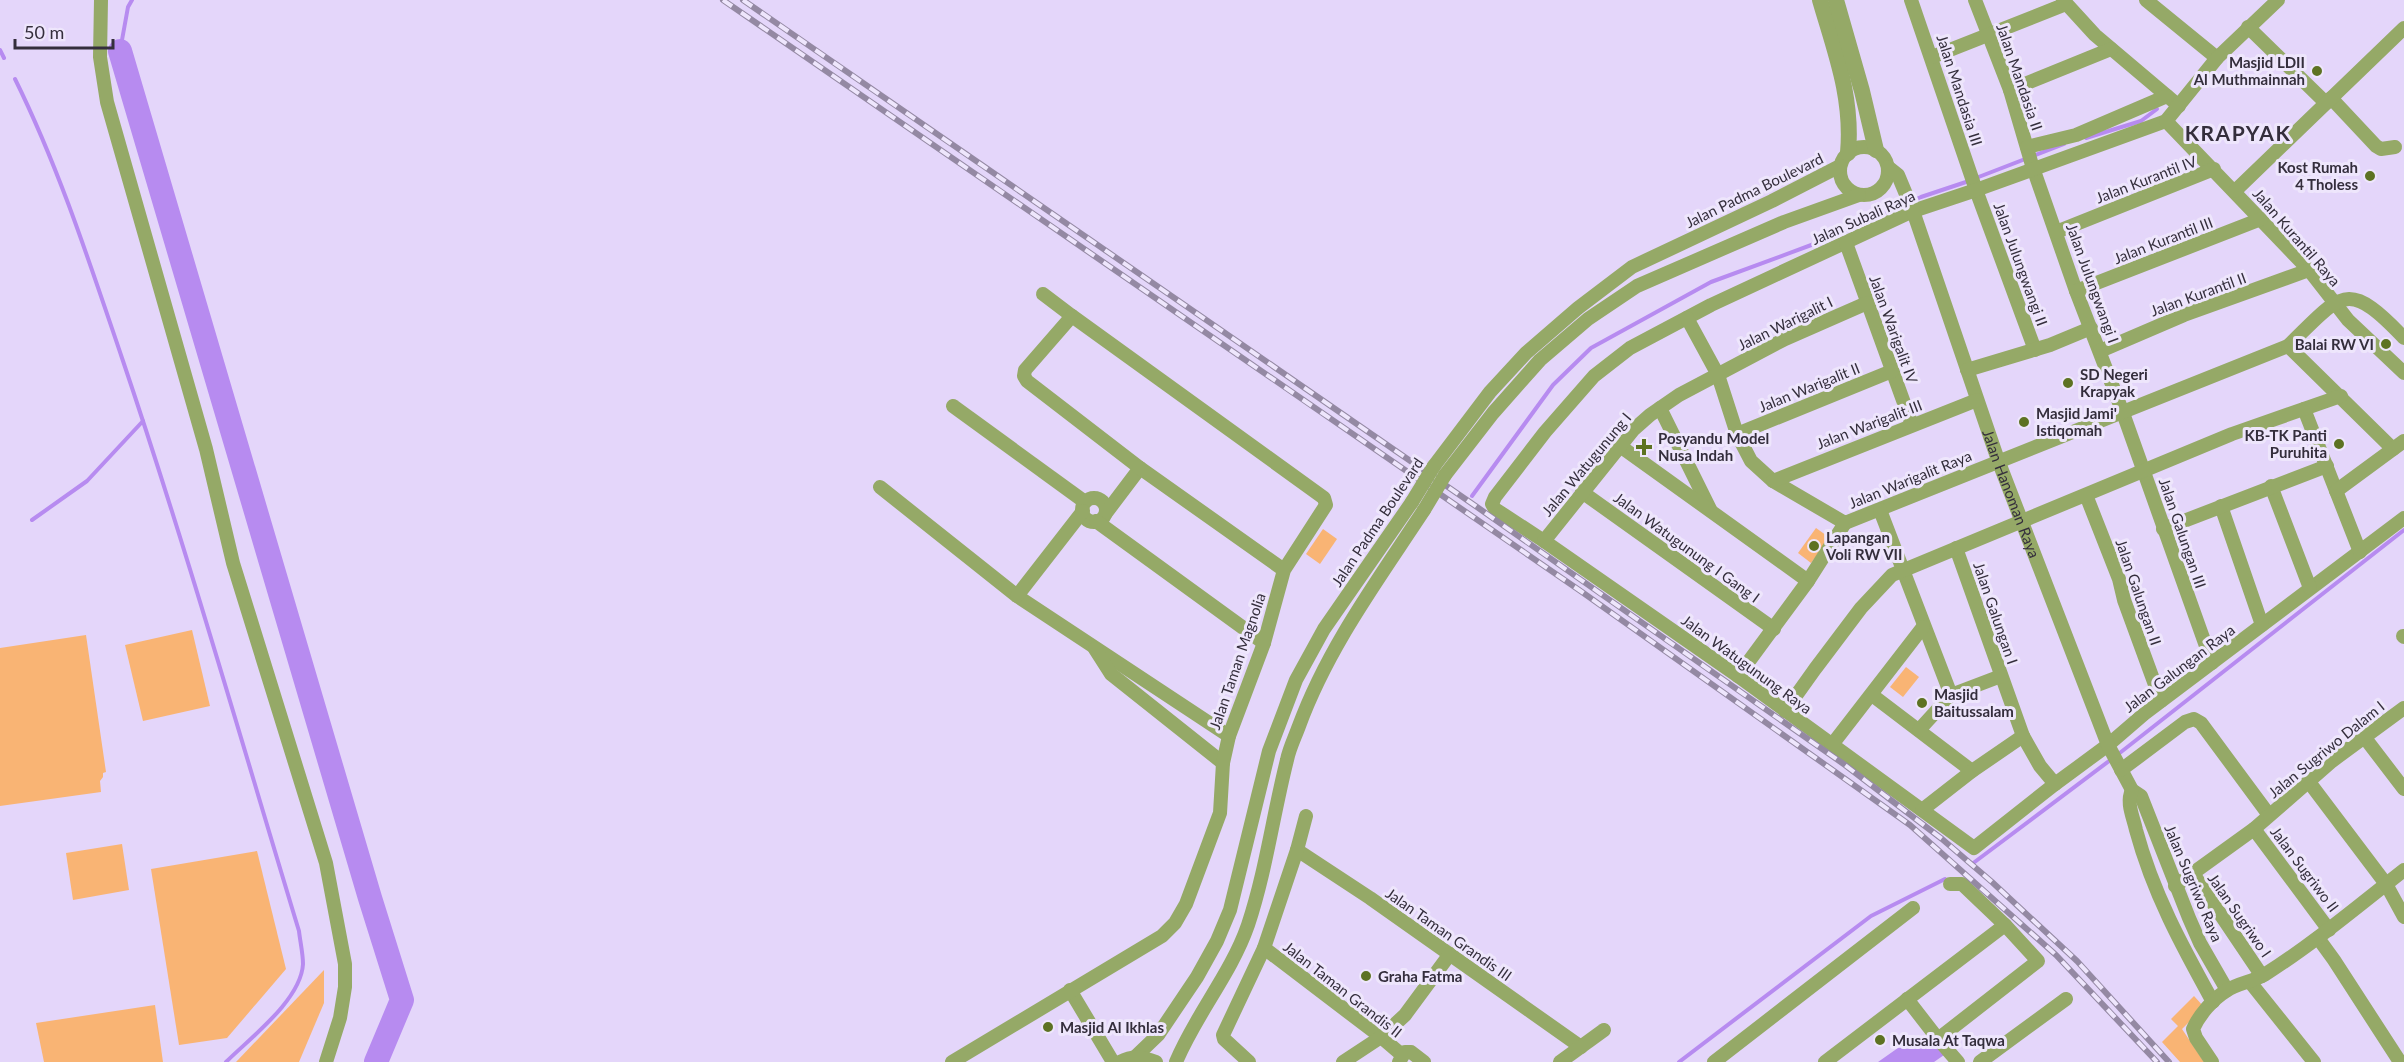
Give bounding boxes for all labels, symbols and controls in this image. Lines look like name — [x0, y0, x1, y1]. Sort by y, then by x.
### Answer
scale bar — [15, 12, 112, 50]
text: 50 m — [24, 21, 64, 43]
street label: Jalan Mandasia II — [1993, 21, 2047, 133]
street label: Jalan Mandasia III — [1934, 32, 1986, 148]
place label: Masjid LDII Al Muthmainnah — [2193, 53, 2305, 88]
marker: Masjid LDII Al Muthmainnah — [2310, 64, 2324, 78]
district label: KRAPYAK — [2185, 120, 2291, 145]
street label: Jalan Padma Boulevard — [1682, 149, 1826, 231]
street label: Jalan Kurantil IV — [2093, 151, 2200, 207]
place label: Kost Rumah 4 Tholess — [2277, 158, 2358, 193]
marker: Kost Rumah 4 Tholess — [2363, 169, 2377, 183]
street label: Jalan Kurantil Raya — [2250, 184, 2344, 290]
street label: Jalan Subali Raya — [1808, 186, 1918, 248]
street label: Jalan Julungwangi II — [1990, 200, 2052, 328]
street label: Jalan Kurantil III — [2111, 213, 2215, 267]
street label: Jalan Julungwangi I — [2063, 221, 2123, 345]
street label: Jalan Kurantil II — [2148, 268, 2248, 320]
street label: Jalan Warigalit IV — [1866, 273, 1922, 386]
street label: Jalan Warigalit I — [1735, 292, 1835, 354]
place label: Balai RW VI — [2295, 335, 2374, 353]
marker: Balai RW VI — [2379, 337, 2393, 351]
street label: Jalan Warigalit II — [1756, 358, 1862, 416]
place label: SD Negeri Krapyak — [2080, 365, 2148, 400]
marker: SD Negeri Krapyak — [2061, 376, 2075, 390]
street label: Jalan Warigalit III — [1814, 396, 1924, 452]
place label: Masjid Jami' Istiqomah — [2036, 404, 2117, 439]
street label: Jalan Watugunung I — [1538, 409, 1634, 519]
marker: Masjid Jami' Istiqomah — [2017, 415, 2031, 429]
place label: KB-TK Panti Puruhita — [2245, 426, 2327, 461]
street label: Jalan Hanoman Raya — [1979, 427, 2044, 560]
place label: Posyandu Model Nusa Indah — [1658, 429, 1769, 464]
marker: KB-TK Panti Puruhita — [2332, 437, 2346, 451]
marker: Posyandu Model Nusa Indah — [1635, 438, 1653, 456]
street label: Jalan Warigalit Raya — [1846, 446, 1974, 512]
street label: Jalan Padma Boulevard — [1327, 454, 1427, 590]
street label: Jalan Galungan III — [2156, 476, 2210, 590]
street label: Jalan Watugunung I Gang I — [1611, 488, 1763, 606]
place label: Lapangan Voli RW VII — [1825, 528, 1903, 563]
street label: Jalan Galungan II — [2112, 536, 2166, 648]
marker: Lapangan Voli RW VII — [1807, 539, 1821, 553]
street label: Jalan Galungan I — [1970, 559, 2022, 667]
street label: Jalan Taman Magnolia — [1205, 590, 1269, 732]
street label: Jalan Watugunung Raya — [1678, 611, 1816, 717]
street label: Jalan Galungan Raya — [2120, 620, 2238, 716]
place label: Masjid Baitussalam — [1934, 685, 2014, 720]
marker: Masjid Baitussalam — [1915, 696, 1929, 710]
street label: Jalan Sugriwo Dalam I — [2264, 697, 2388, 801]
street label: Jalan Sugriwo Raya — [2161, 822, 2227, 944]
street label: Jalan Sugriwo II — [2267, 823, 2343, 915]
street label: Jalan Sugriwo I — [2204, 870, 2276, 960]
street label: Jalan Taman Grandis III — [1382, 884, 1516, 984]
street label: Jalan Taman Grandis II — [1280, 937, 1406, 1041]
place label: Graha Fatma — [1378, 967, 1462, 985]
marker: Graha Fatma — [1359, 969, 1373, 983]
place label: Masjid Al Ikhlas — [1060, 1018, 1164, 1036]
marker: Masjid Al Ikhlas — [1041, 1020, 1055, 1034]
place label: Musala At Taqwa — [1892, 1031, 2005, 1049]
marker: Musala At Taqwa — [1873, 1033, 1887, 1047]

